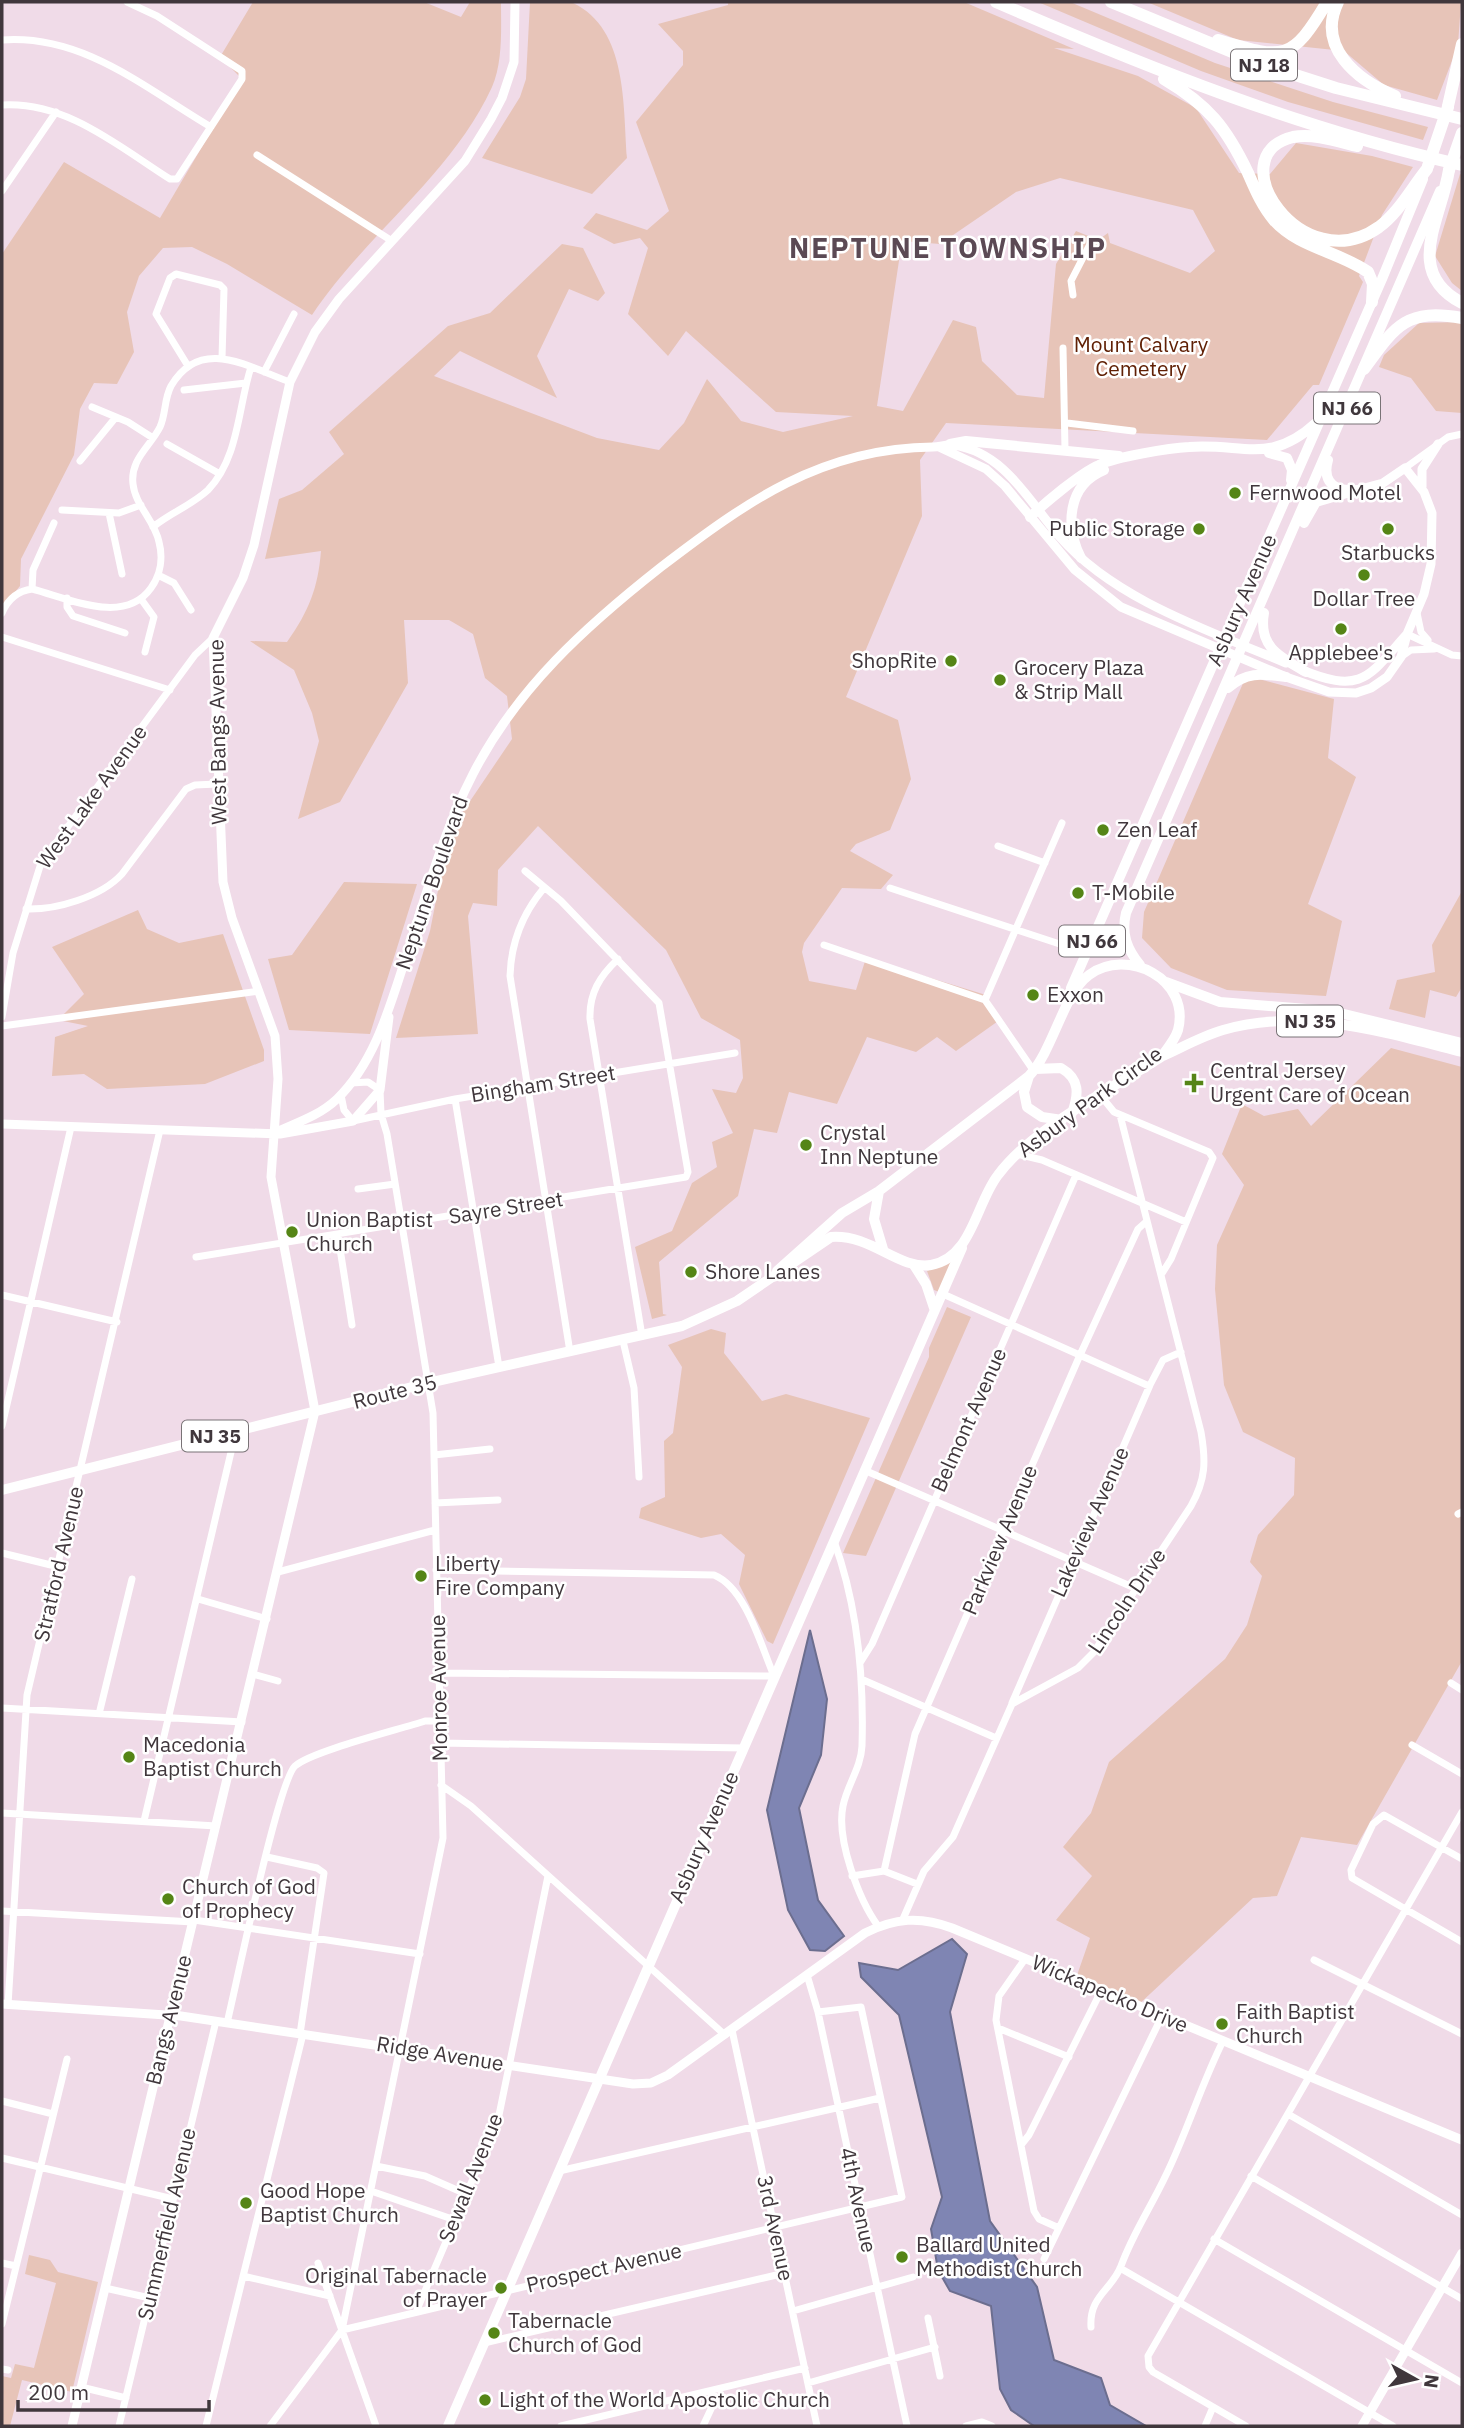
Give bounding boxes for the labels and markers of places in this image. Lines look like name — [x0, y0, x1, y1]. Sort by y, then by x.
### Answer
place label: Fernwood Motel — [1249, 478, 1402, 506]
marker: Fernwood Motel — [1227, 485, 1243, 501]
place label: Public Storage — [1049, 514, 1185, 542]
marker: Public Storage — [1191, 521, 1207, 537]
marker: Starbucks — [1380, 521, 1396, 537]
place label: Starbucks — [1341, 538, 1435, 566]
marker: Dollar Tree — [1356, 567, 1372, 583]
place label: Dollar Tree — [1313, 584, 1415, 612]
marker: Applebee's — [1333, 621, 1349, 637]
place label: Applebee's — [1288, 638, 1394, 666]
place label: ShopRite — [851, 646, 937, 674]
marker: ShopRite — [943, 653, 959, 669]
place label: Grocery Plaza & Strip Mall — [1014, 653, 1144, 705]
marker: Grocery Plaza & Strip Mall — [992, 672, 1008, 688]
place label: Zen Leaf — [1117, 815, 1198, 843]
marker: Zen Leaf — [1095, 822, 1111, 838]
place label: T-Mobile — [1092, 878, 1175, 906]
marker: T-Mobile — [1070, 885, 1086, 901]
place label: Exxon — [1047, 980, 1104, 1008]
marker: Exxon — [1025, 987, 1041, 1003]
place label: Central Jersey Urgent Care of Ocean — [1210, 1056, 1410, 1108]
marker: Central Jersey Urgent Care of Ocean — [1184, 1073, 1204, 1093]
place label: Crystal Inn Neptune — [820, 1118, 938, 1170]
marker: Crystal Inn Neptune — [798, 1137, 814, 1153]
place label: Union Baptist Church — [306, 1205, 433, 1257]
marker: Union Baptist Church — [284, 1224, 300, 1240]
place label: Shore Lanes — [705, 1257, 820, 1285]
marker: Shore Lanes — [683, 1264, 699, 1280]
place label: Liberty Fire Company — [435, 1549, 565, 1601]
marker: Liberty Fire Company — [413, 1568, 429, 1584]
place label: Macedonia Baptist Church — [143, 1730, 282, 1782]
marker: Macedonia Baptist Church — [121, 1749, 137, 1765]
place label: Church of God of Prophecy — [182, 1872, 316, 1924]
marker: Church of God of Prophecy — [160, 1891, 176, 1907]
place label: Faith Baptist Church — [1236, 1997, 1355, 2049]
marker: Faith Baptist Church — [1214, 2016, 1230, 2032]
place label: Good Hope Baptist Church — [260, 2176, 399, 2228]
marker: Good Hope Baptist Church — [238, 2195, 254, 2211]
place label: Ballard United Methodist Church — [916, 2230, 1082, 2282]
marker: Ballard United Methodist Church — [894, 2249, 910, 2265]
place label: Original Tabernacle of Prayer — [305, 2261, 487, 2313]
marker: Original Tabernacle of Prayer — [493, 2280, 509, 2296]
place label: Tabernacle Church of God — [508, 2306, 642, 2358]
marker: Tabernacle Church of God — [486, 2325, 502, 2341]
place label: Light of the World Apostolic Church — [499, 2385, 830, 2413]
marker: Light of the World Apostolic Church — [477, 2392, 493, 2408]

